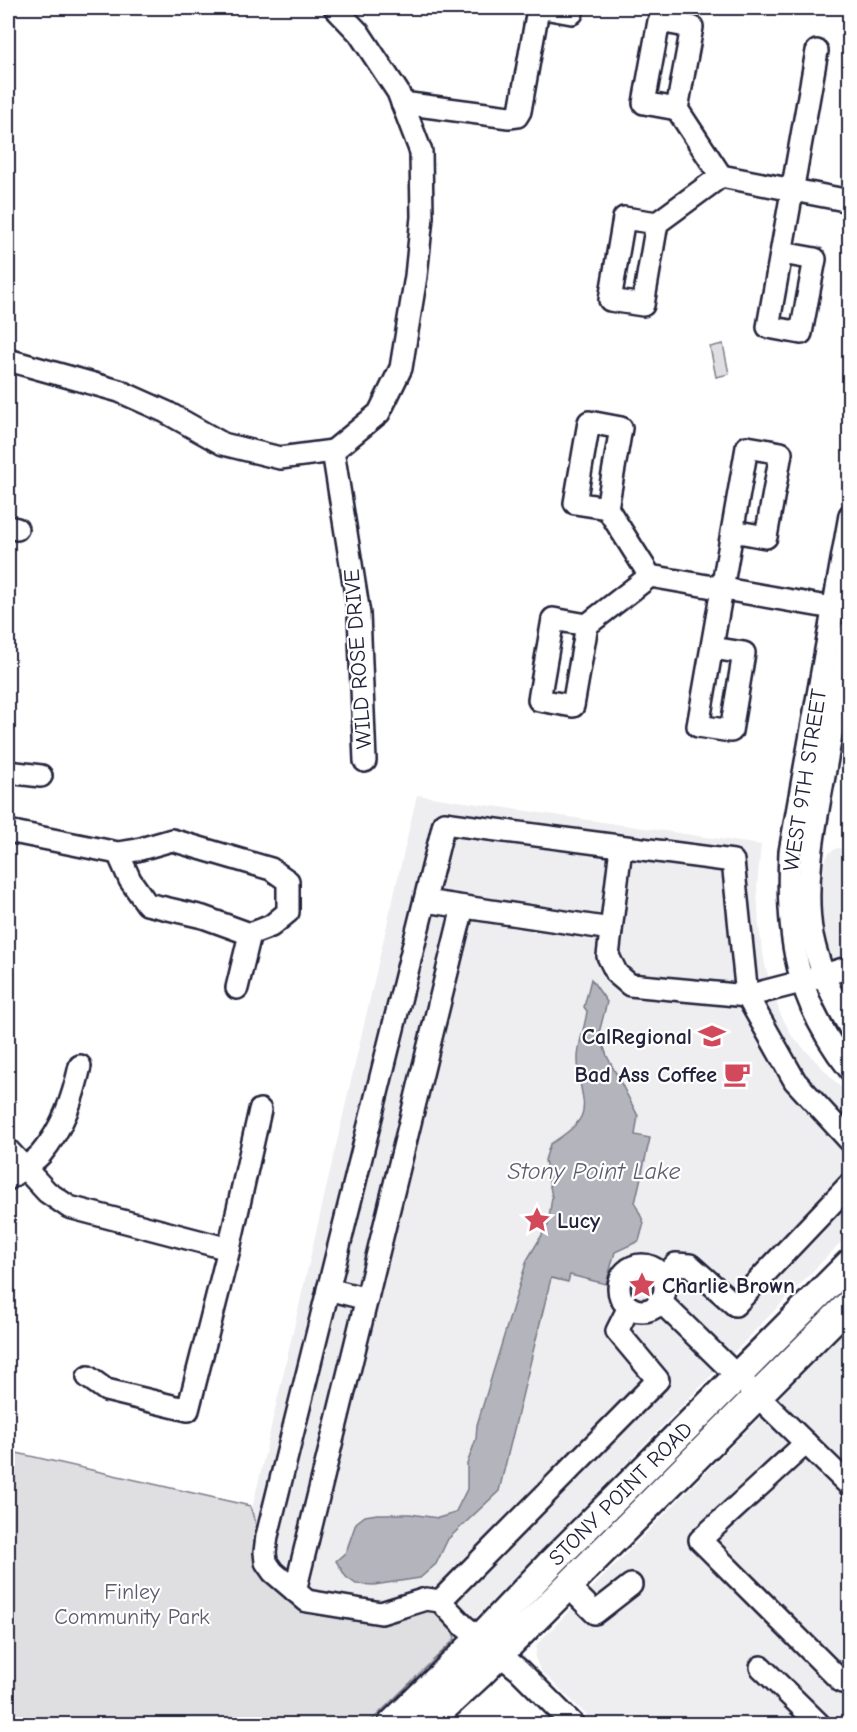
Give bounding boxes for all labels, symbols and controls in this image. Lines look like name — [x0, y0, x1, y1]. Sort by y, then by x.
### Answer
street label: WILD ROSE DRIVE — [339, 568, 377, 750]
street label: WEST 9TH STREET — [778, 687, 832, 873]
school or university icon: CalRegional — [697, 1021, 727, 1051]
place label: CalRegional — [582, 1024, 692, 1050]
cafe icon: Bad Ass Coffee — [722, 1059, 752, 1089]
place label: Bad Ass Coffee — [575, 1062, 717, 1088]
water label: Stony Point Lake — [507, 1157, 681, 1185]
place icon: Lucy — [522, 1205, 552, 1235]
place label: Lucy — [557, 1208, 601, 1234]
place icon: Charlie Brown — [627, 1270, 657, 1300]
place label: Charlie Brown — [662, 1273, 795, 1299]
street label: STONY POINT ROAD — [543, 1416, 698, 1571]
park label: Finley Community Park — [54, 1579, 210, 1630]

